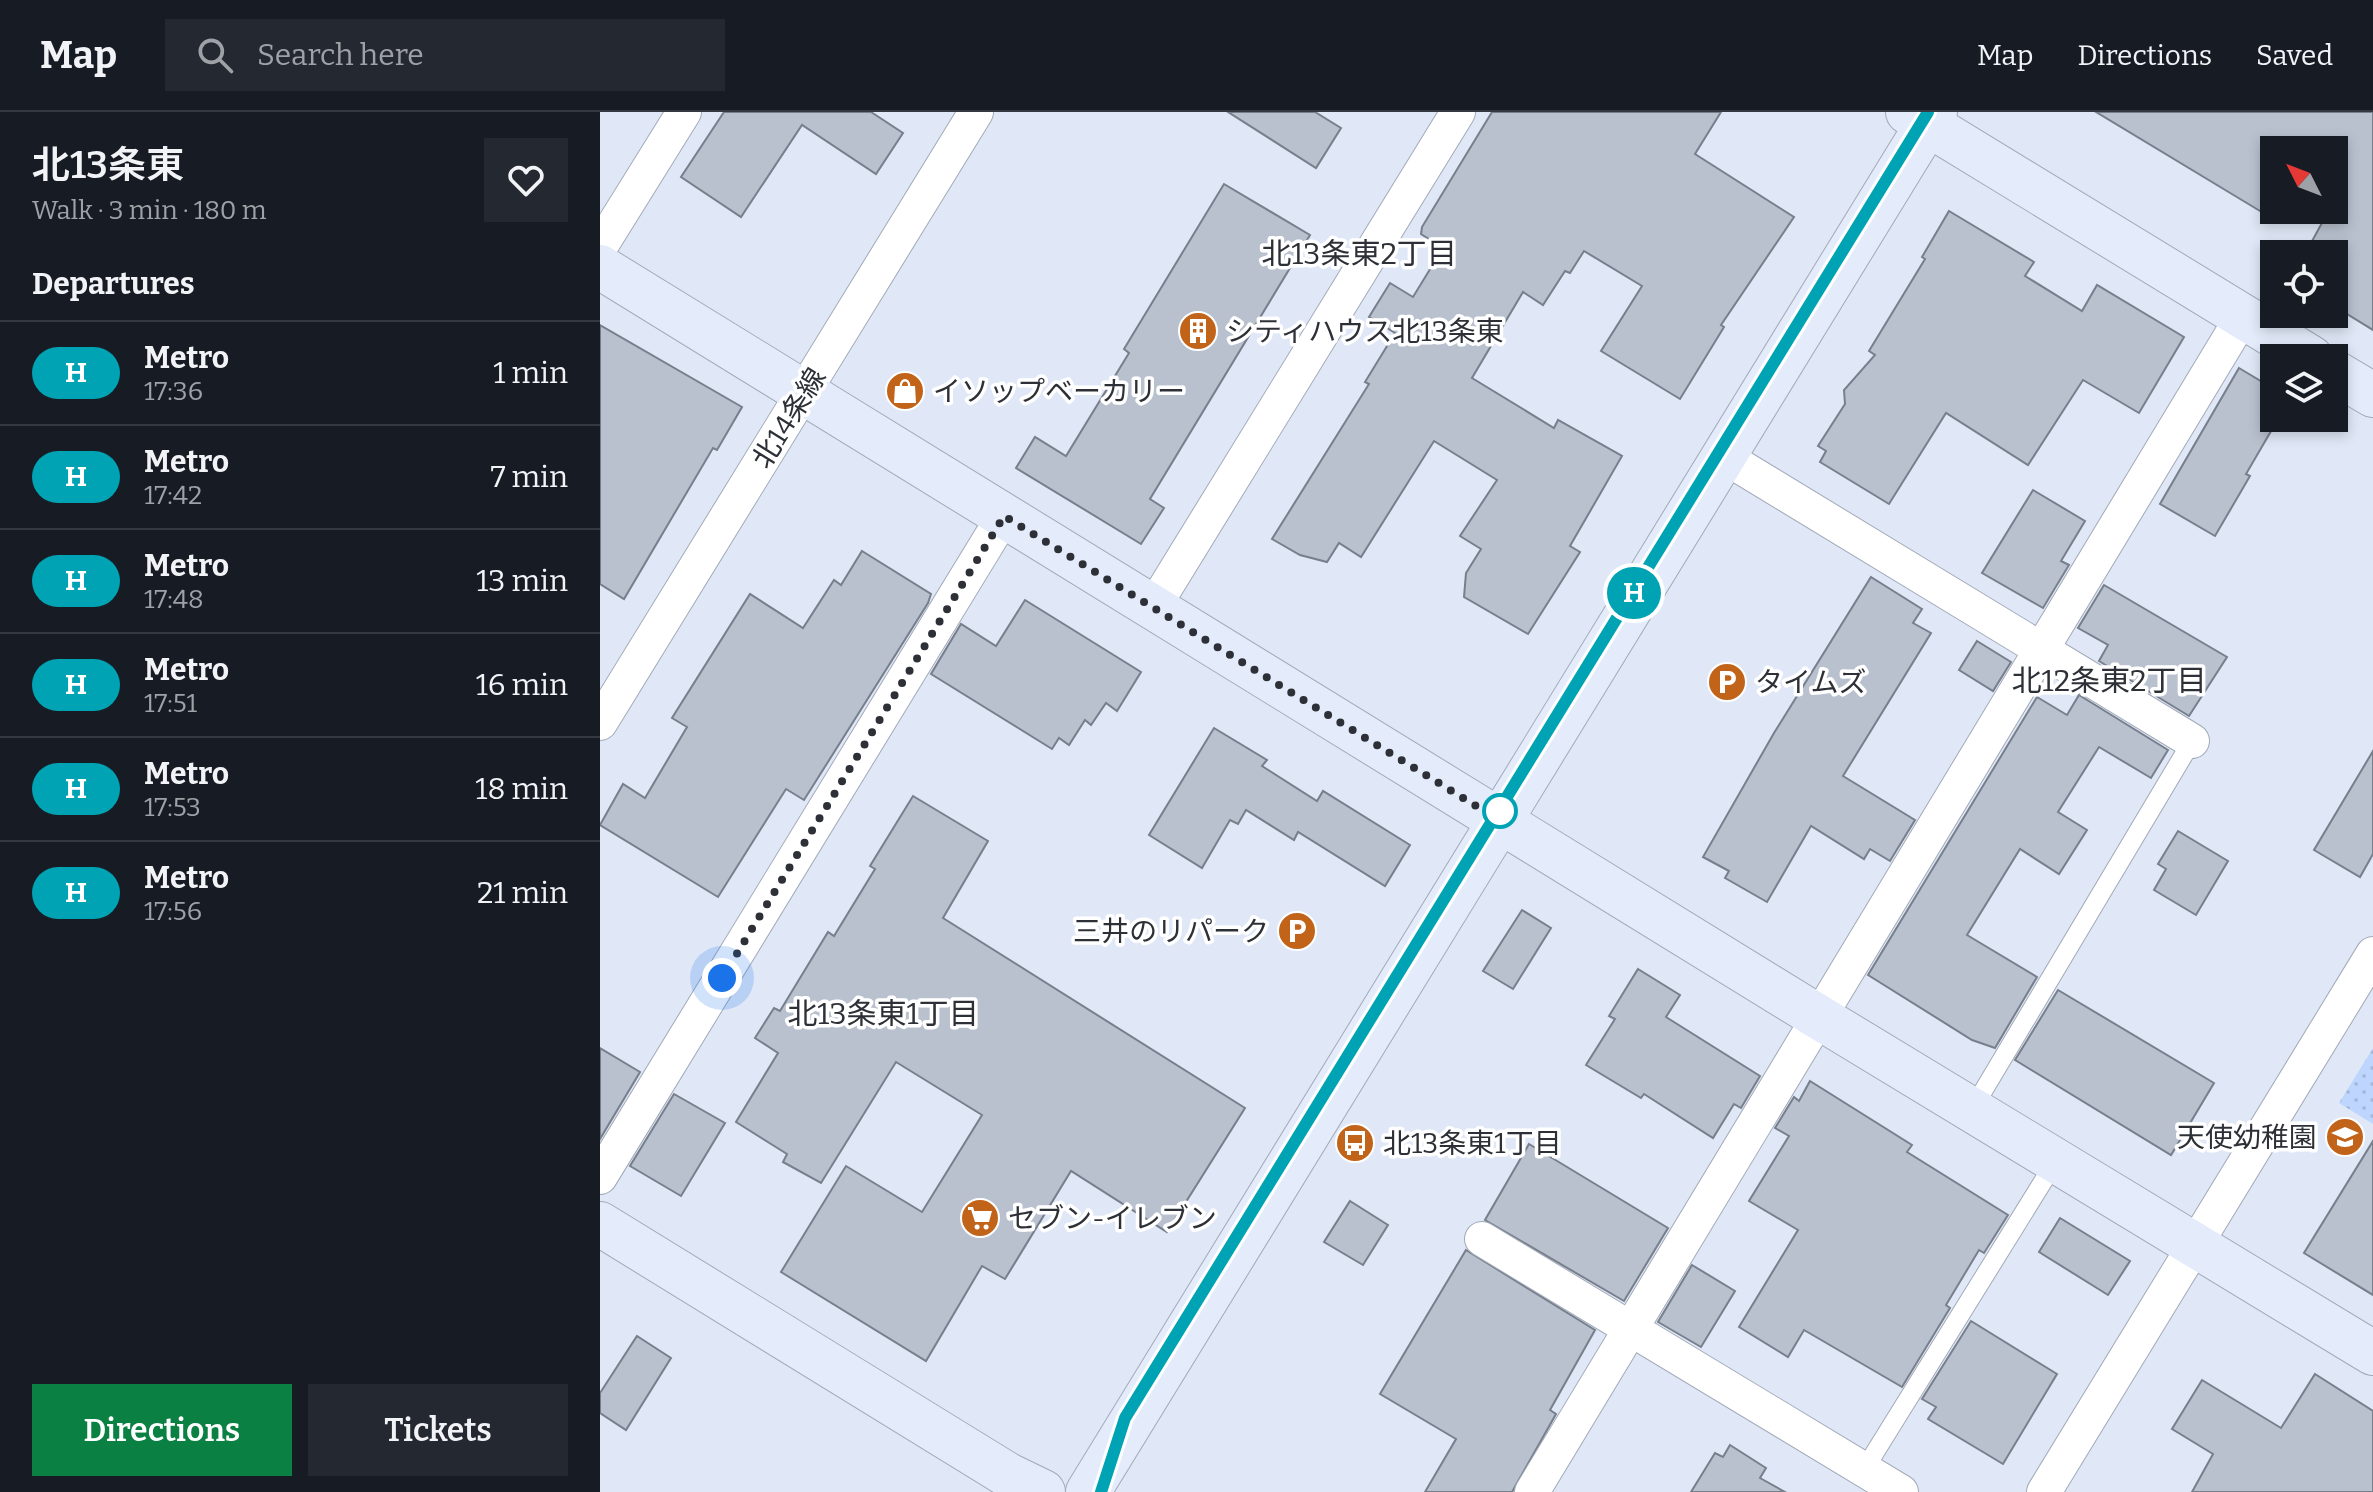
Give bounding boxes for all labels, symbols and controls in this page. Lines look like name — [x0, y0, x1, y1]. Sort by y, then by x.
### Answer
search box — [165, 19, 725, 91]
text: Map — [40, 32, 117, 78]
icon: search — [193, 33, 237, 77]
text: Search here — [257, 37, 424, 73]
text: Map — [1977, 39, 2033, 72]
text: Directions — [2077, 39, 2212, 72]
text: Saved — [2256, 39, 2333, 72]
north arrow — [2260, 136, 2348, 224]
map controls — [2260, 136, 2348, 432]
button: heart — [484, 138, 568, 222]
text: 北13条東 — [32, 142, 184, 188]
text: Walk · 3 min · 180 m — [32, 195, 267, 226]
district label: 北13条東2丁目 — [1261, 236, 1457, 272]
button: locate — [2260, 240, 2348, 328]
text: Departures — [32, 266, 195, 302]
building icon: シティハウス北13条東 — [1177, 310, 1219, 352]
place label: シティハウス北13条東 — [1226, 315, 1504, 348]
text: Metro — [144, 340, 229, 376]
button: layers — [2260, 344, 2348, 432]
text: 1 min — [493, 355, 568, 391]
text: H — [65, 356, 87, 389]
street label: 北14条線 — [745, 362, 833, 474]
shop icon: イソップベーカリー — [884, 370, 926, 412]
place label: イソップベーカリー — [933, 375, 1185, 408]
text: 17:36 — [144, 376, 203, 407]
text: Metro — [144, 444, 229, 480]
text: 7 min — [490, 459, 568, 495]
text: H — [65, 460, 87, 493]
text: 17:42 — [144, 480, 202, 511]
text: Metro — [144, 548, 229, 584]
text: 13 min — [476, 563, 568, 599]
text: H — [65, 564, 87, 597]
line badge: H — [1608, 567, 1660, 619]
text: H — [1623, 576, 1645, 609]
text: 17:48 — [144, 584, 204, 615]
text: Metro — [144, 652, 229, 688]
parking icon: タイムズ — [1706, 661, 1748, 703]
district label: 北12条東2丁目 — [2012, 663, 2206, 699]
place label: タイムズ — [1755, 666, 1866, 699]
text: 16 min — [476, 667, 568, 703]
text: H — [65, 668, 87, 701]
text: 17:51 — [144, 688, 197, 719]
text: Metro — [144, 756, 229, 792]
text: 18 min — [475, 771, 568, 807]
text: H — [65, 772, 87, 805]
text: 17:53 — [144, 792, 201, 823]
unlabelled marker — [1483, 794, 1517, 828]
text: Metro — [144, 860, 229, 896]
text: 21 min — [477, 875, 568, 911]
text: H — [65, 876, 87, 909]
text: 17:56 — [144, 896, 202, 927]
parking icon: 三井のリパーク — [1276, 910, 1318, 952]
place label: 三井のリパーク — [1073, 915, 1269, 948]
your location — [702, 958, 742, 998]
district label: 北13条東1丁目 — [787, 996, 979, 1032]
school or university icon: 天使幼稚園 — [2324, 1116, 2366, 1158]
place label: 天使幼稚園 — [2177, 1121, 2317, 1154]
bus stop icon: 北13条東1丁目 — [1334, 1122, 1376, 1164]
place label: 北13条東1丁目 — [1383, 1127, 1562, 1160]
supermarket icon: セブン-イレブン — [959, 1197, 1001, 1239]
place label: セブン-イレブン — [1008, 1202, 1217, 1235]
button: Directions — [32, 1384, 292, 1476]
button: Tickets — [308, 1384, 568, 1476]

